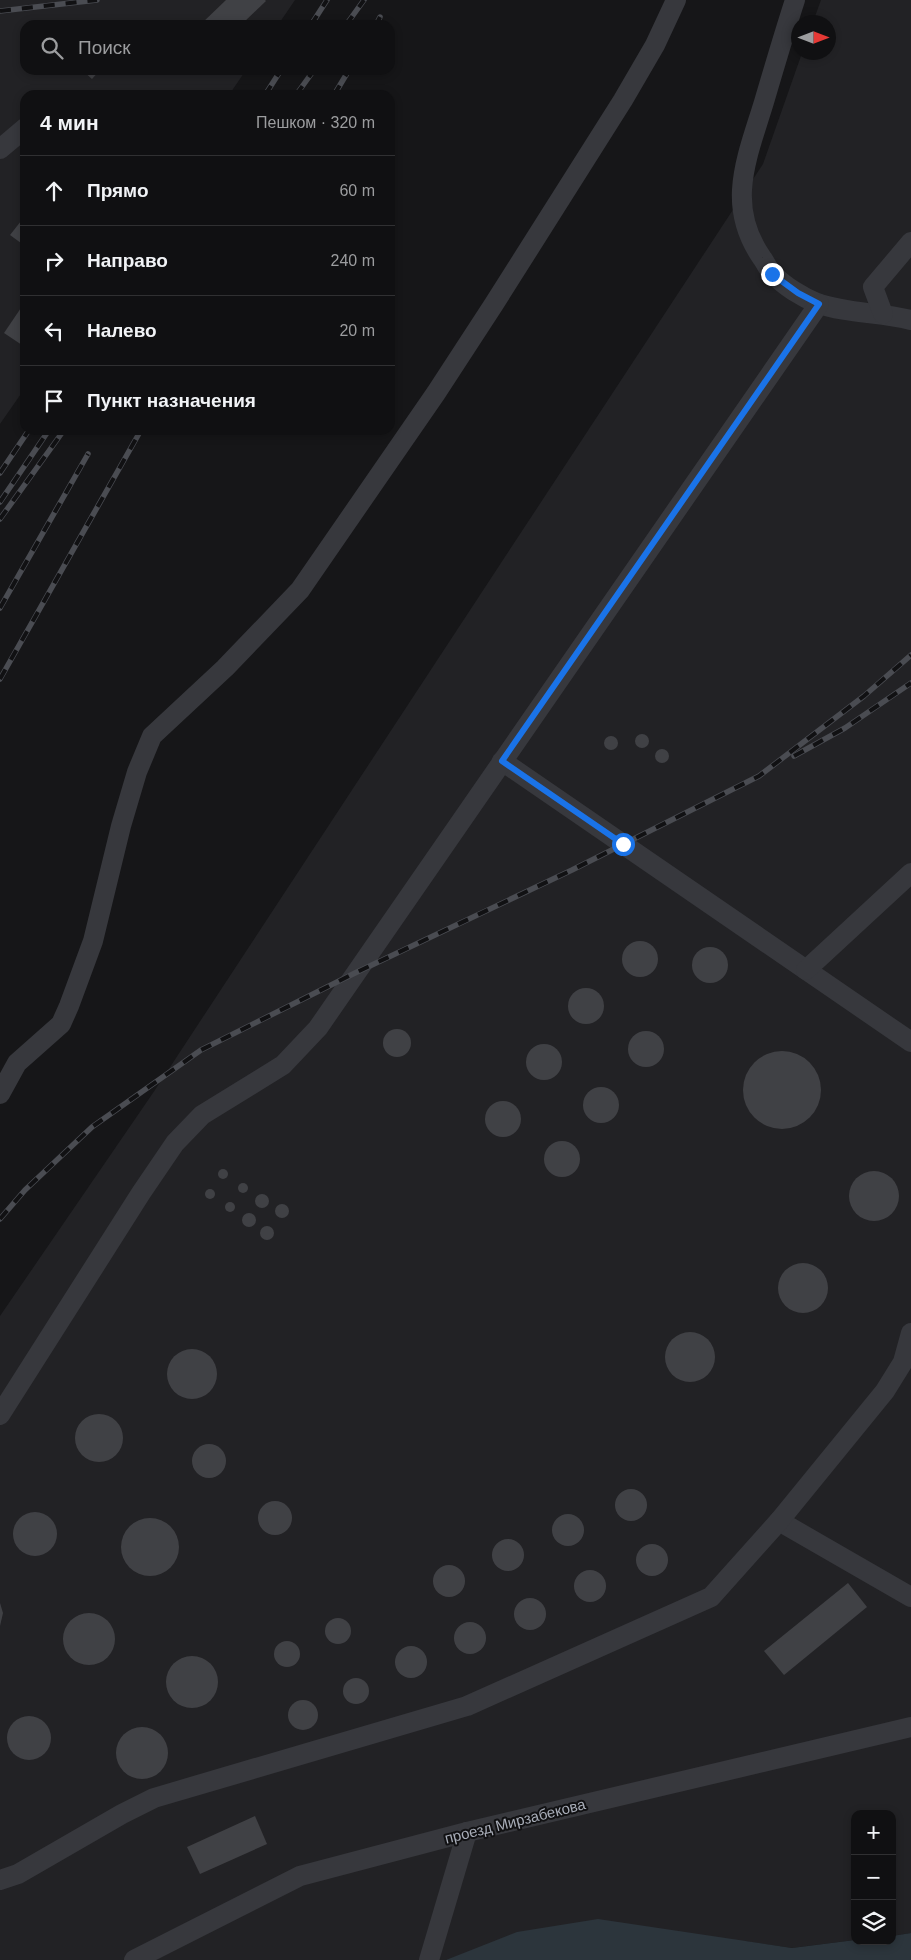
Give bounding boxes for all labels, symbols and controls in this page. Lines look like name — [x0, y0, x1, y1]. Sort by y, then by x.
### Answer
north arrow — [791, 15, 836, 60]
search box — [20, 20, 395, 75]
icon: search — [38, 34, 66, 62]
text: Поиск — [78, 37, 131, 58]
text: 4 мин — [40, 111, 99, 134]
text: Пешком · 320 m — [256, 114, 375, 131]
icon: ahead — [40, 177, 68, 205]
text: Прямо — [87, 180, 149, 201]
text: 60 m — [339, 182, 375, 199]
icon: right — [40, 247, 68, 275]
text: Направо — [87, 250, 168, 271]
text: 240 m — [331, 252, 375, 269]
route end — [761, 263, 784, 286]
icon: left — [40, 317, 68, 345]
text: Налево — [87, 320, 157, 341]
text: 20 m — [339, 322, 375, 339]
icon: arrive — [40, 387, 68, 415]
text: Пункт назначения — [87, 390, 256, 411]
route start — [612, 833, 635, 856]
street label: проезд Мирзабекова — [443, 1795, 588, 1847]
map controls — [851, 1810, 896, 1945]
button: + — [851, 1810, 896, 1855]
button: − — [851, 1855, 896, 1900]
button: layers — [851, 1900, 896, 1945]

